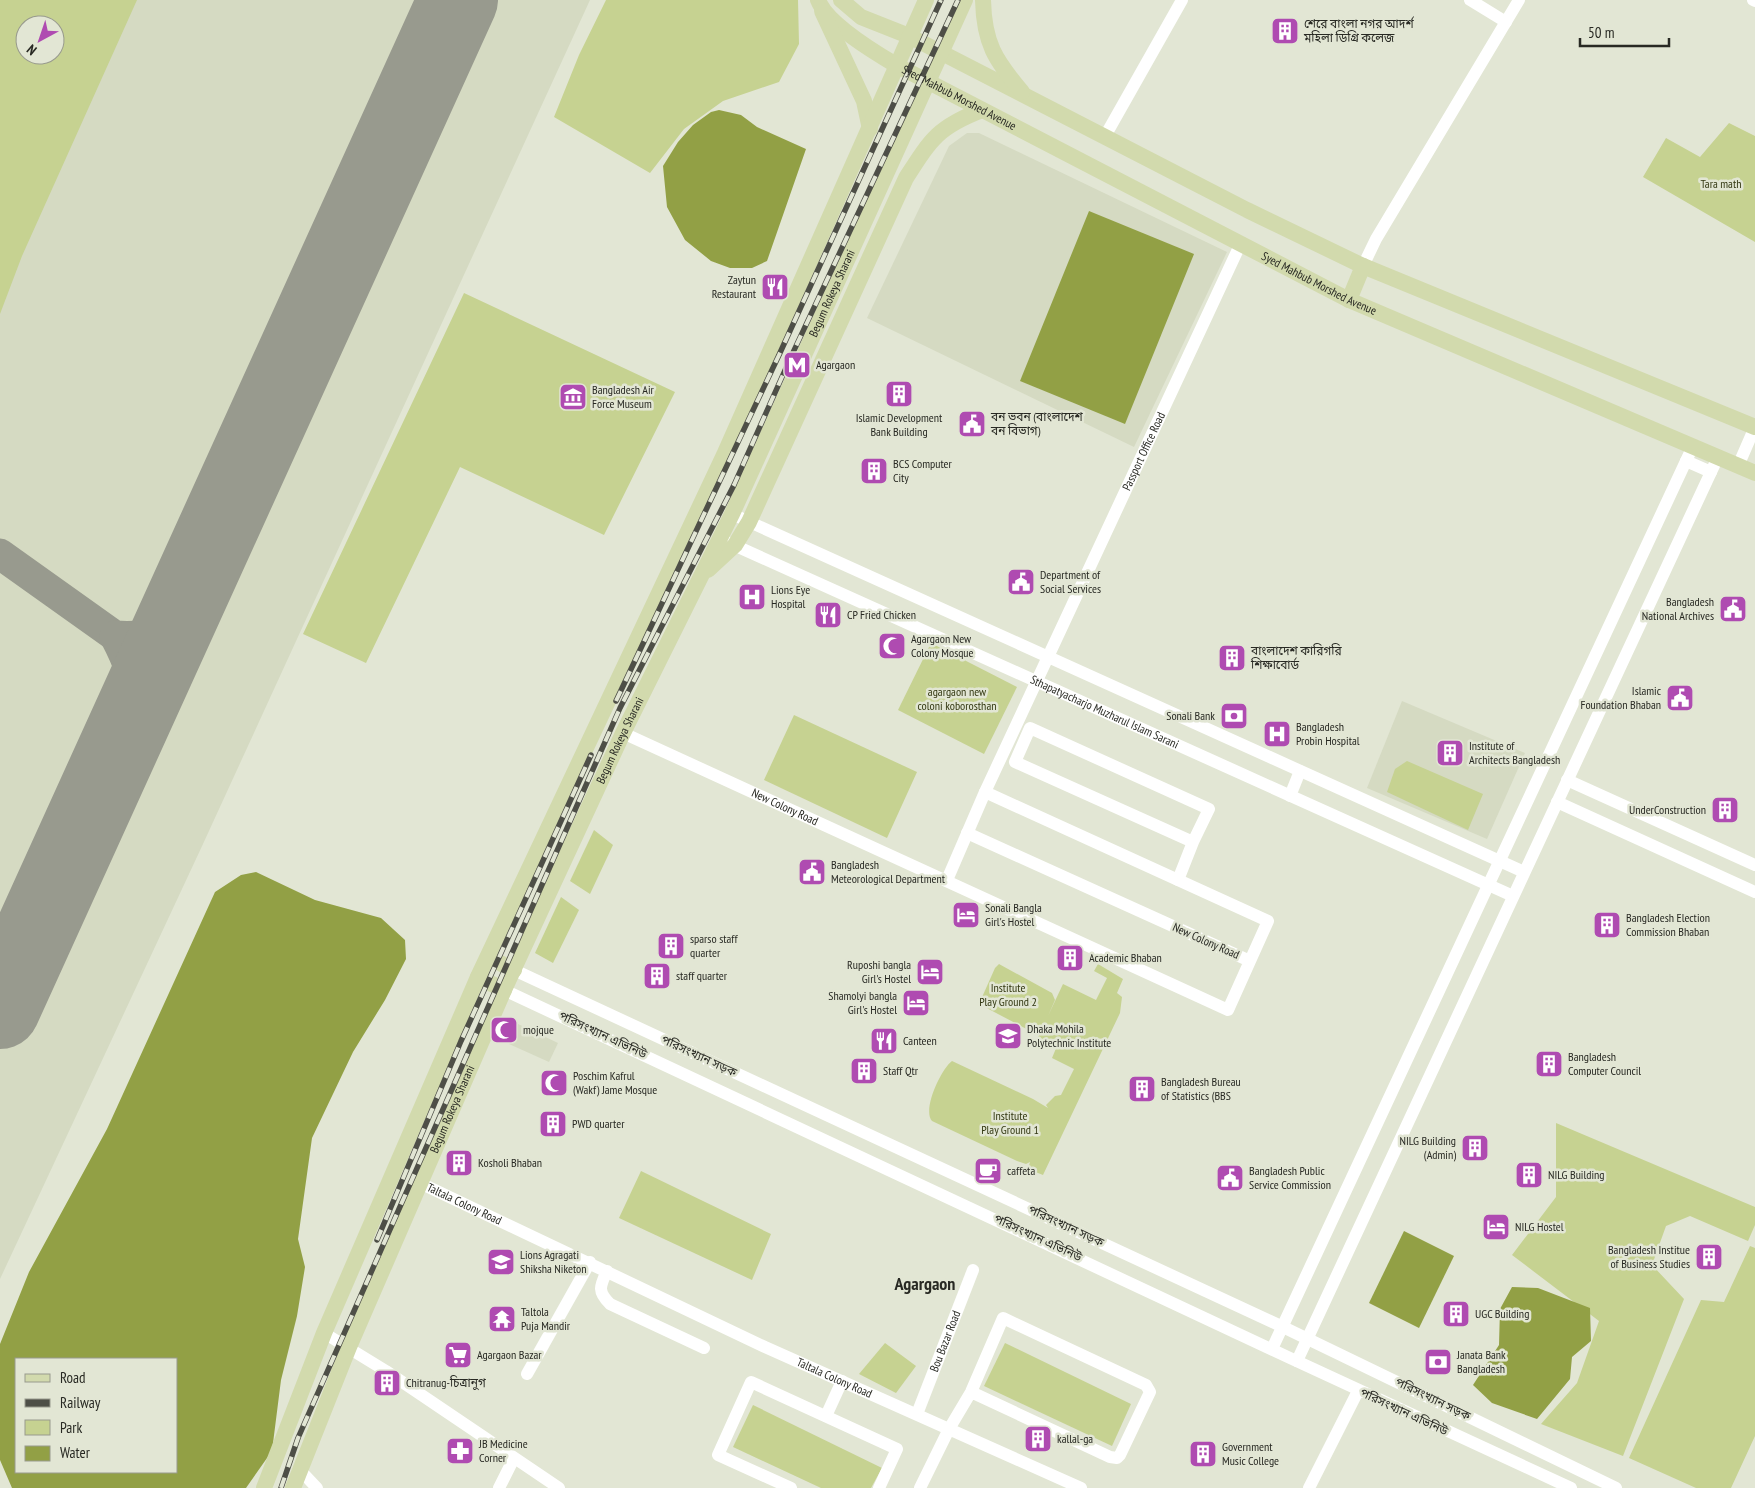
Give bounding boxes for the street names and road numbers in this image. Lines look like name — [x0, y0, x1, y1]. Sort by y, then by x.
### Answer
street label: Syed Mahbub Morshed Avenue — [900, 61, 1019, 133]
street label: Begum Rokeya Sharani — [805, 247, 858, 339]
street label: Syed Mahbub Morshed Avenue — [1259, 248, 1379, 318]
street label: Passport Office Road — [1119, 410, 1168, 493]
street label: Sthapatyacharjo Muzharul Islam Sarani — [1028, 672, 1181, 751]
street label: Begum Rokeya Sharani — [593, 695, 647, 786]
street label: New Colony Road — [749, 785, 821, 828]
street label: New Colony Road — [1170, 919, 1242, 962]
street label: পরিসংখ্যান এভিনিউ — [557, 1008, 650, 1062]
street label: পরিসংখ্যান সড়ক — [659, 1032, 740, 1080]
street label: Begum Rokeya Sharani — [426, 1063, 477, 1155]
street label: Taltala Colony Road — [425, 1179, 504, 1228]
street label: পরিসংখ্যান সড়ক — [1026, 1202, 1107, 1250]
street label: পরিসংখ্যান এভিনিউ — [992, 1211, 1085, 1265]
street label: Bou Bazar Road — [926, 1308, 963, 1374]
street label: Taltala Colony Road — [795, 1354, 875, 1401]
street label: পরিসংখ্যান সড়ক — [1393, 1374, 1473, 1423]
street label: পরিসংখ্যান এভিনিউ — [1358, 1385, 1451, 1439]

